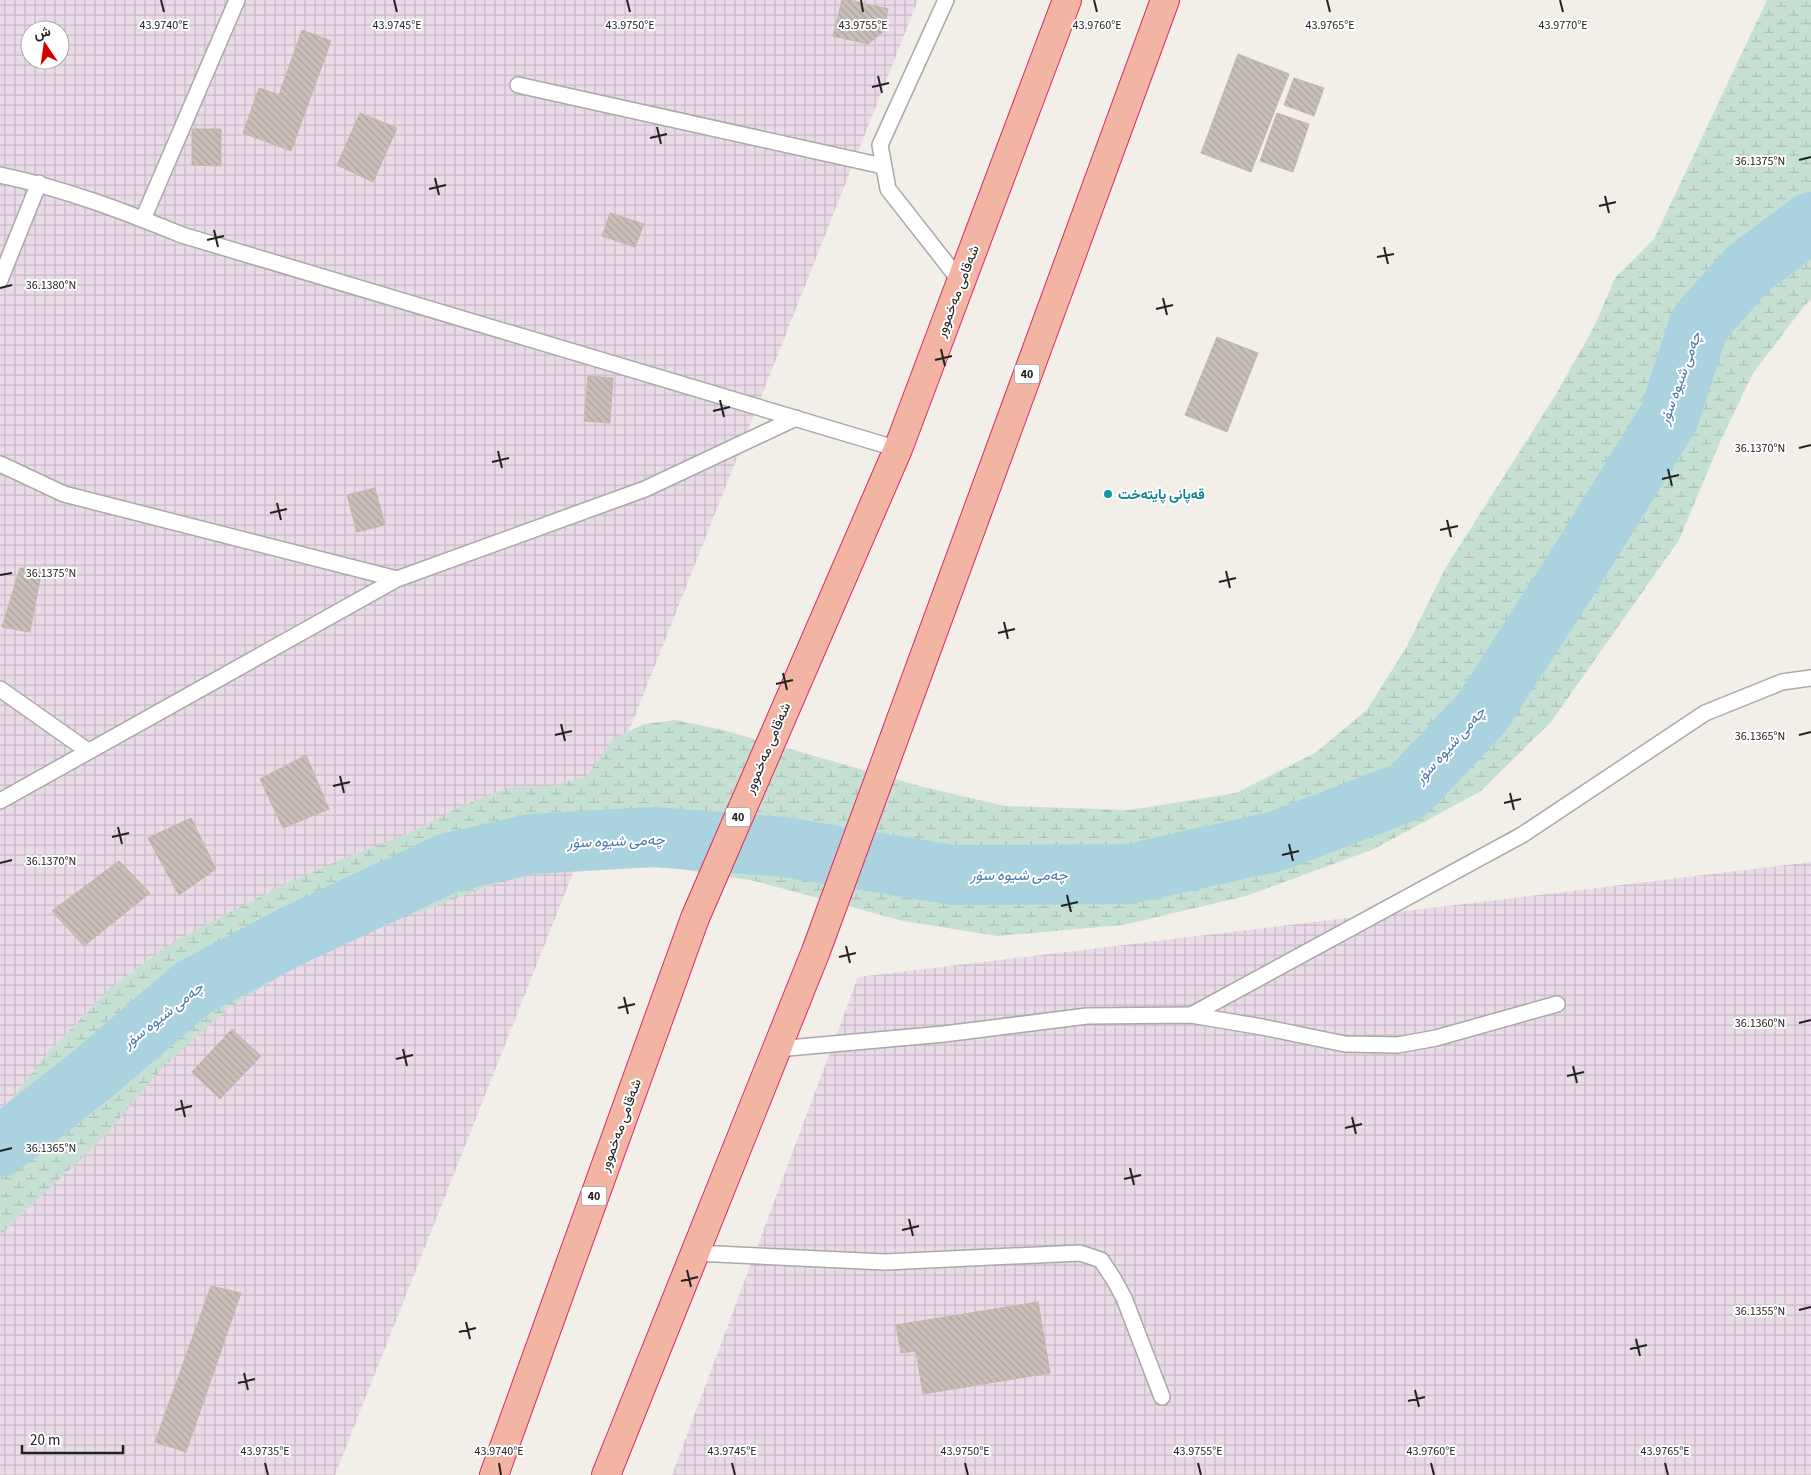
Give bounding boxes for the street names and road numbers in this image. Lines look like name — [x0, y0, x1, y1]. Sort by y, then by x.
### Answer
street label: شەقامی مەخموور — [931, 242, 985, 341]
road number: 40 — [1014, 364, 1040, 384]
street label: شەقامی مەخموور — [739, 700, 796, 798]
road number: 40 — [726, 808, 750, 826]
street label: شەقامی مەخموور — [595, 1076, 647, 1175]
road number: 40 — [582, 1186, 606, 1206]

